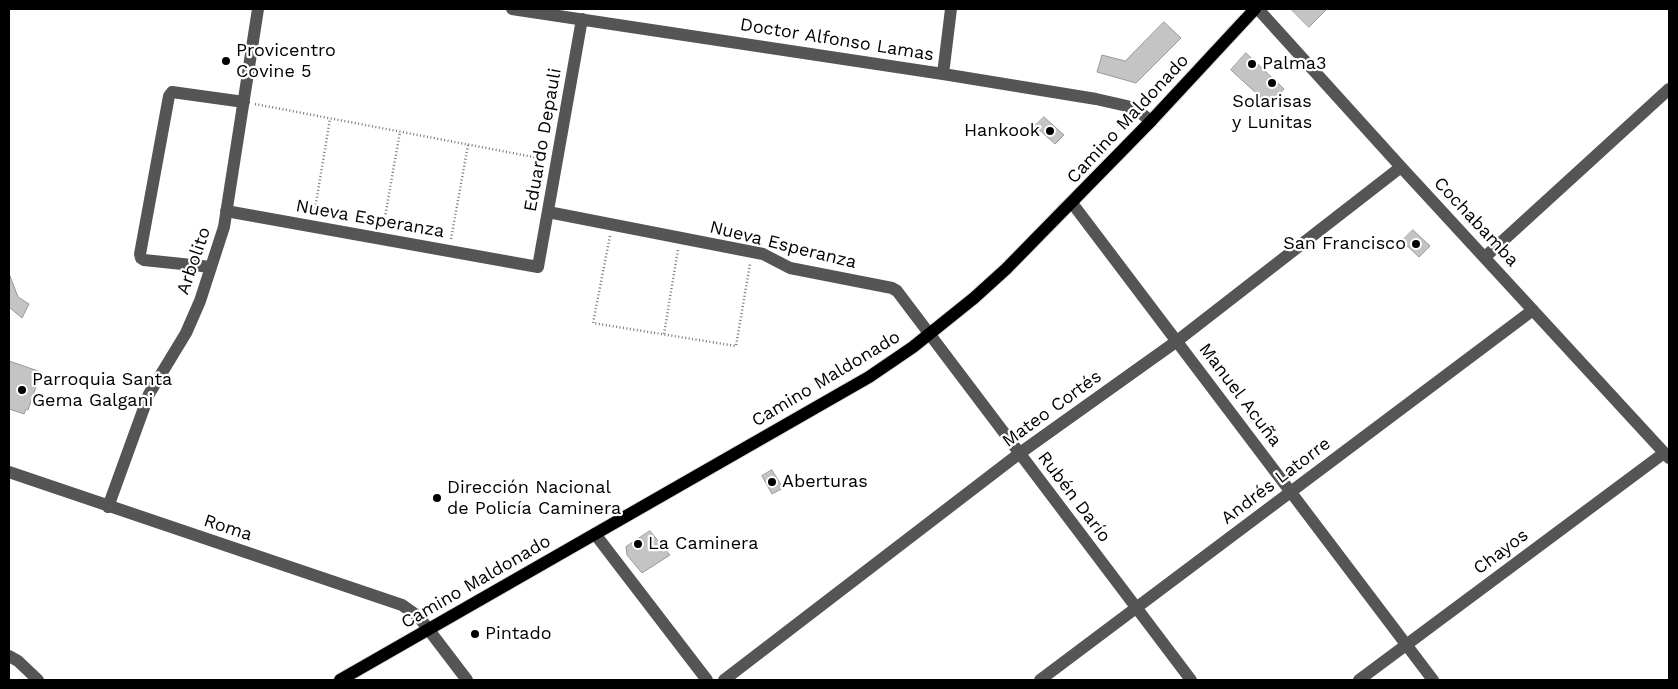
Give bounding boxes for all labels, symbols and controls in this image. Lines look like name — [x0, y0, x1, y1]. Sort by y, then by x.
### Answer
street label: Doctor Alfonso Lamas — [738, 14, 936, 66]
place label: Provicentro Covine 5 — [236, 40, 336, 82]
street label: Camino Maldonado — [1062, 50, 1194, 188]
place label: Palma3 — [1262, 53, 1327, 75]
marker: Provicentro Covine 5 — [220, 55, 232, 67]
marker: Palma3 — [1246, 58, 1258, 70]
street label: Eduardo Depauli — [520, 67, 566, 213]
marker: Solarisas y Lunitas — [1266, 77, 1278, 89]
place label: Solarisas y Lunitas — [1232, 91, 1312, 134]
place label: Hankook — [964, 120, 1040, 142]
marker: Hankook — [1044, 125, 1056, 137]
street label: Cochabamba — [1429, 173, 1523, 271]
street label: Nueva Esperanza — [294, 195, 446, 243]
street label: Nueva Esperanza — [707, 216, 859, 274]
street label: Arbolito — [172, 224, 216, 298]
place label: San Francisco — [1283, 233, 1406, 255]
marker: San Francisco — [1410, 238, 1422, 250]
street label: Camino Maldonado — [748, 326, 904, 432]
street label: Manuel Acuña — [1194, 339, 1286, 451]
street label: Mateo Cortés — [998, 366, 1106, 452]
place label: Parroquia Santa Gema Galgani — [32, 369, 172, 412]
marker: Parroquia Santa Gema Galgani — [16, 384, 28, 396]
street label: Andrés Latorre — [1217, 433, 1335, 529]
street label: Rubén Darío — [1033, 447, 1115, 547]
place label: Aberturas — [782, 471, 868, 493]
marker: Aberturas — [766, 476, 778, 488]
place label: Dirección Nacional de Policía Caminera — [447, 477, 621, 520]
marker: Dirección Nacional de Policía Caminera — [431, 492, 443, 504]
street label: Roma — [201, 510, 255, 546]
street label: Chayos — [1469, 524, 1533, 580]
street label: Camino Maldonado — [397, 530, 555, 634]
place label: La Caminera — [648, 533, 758, 555]
marker: La Caminera — [632, 538, 644, 550]
place label: Pintado — [485, 623, 552, 645]
marker: Pintado — [469, 628, 481, 640]

